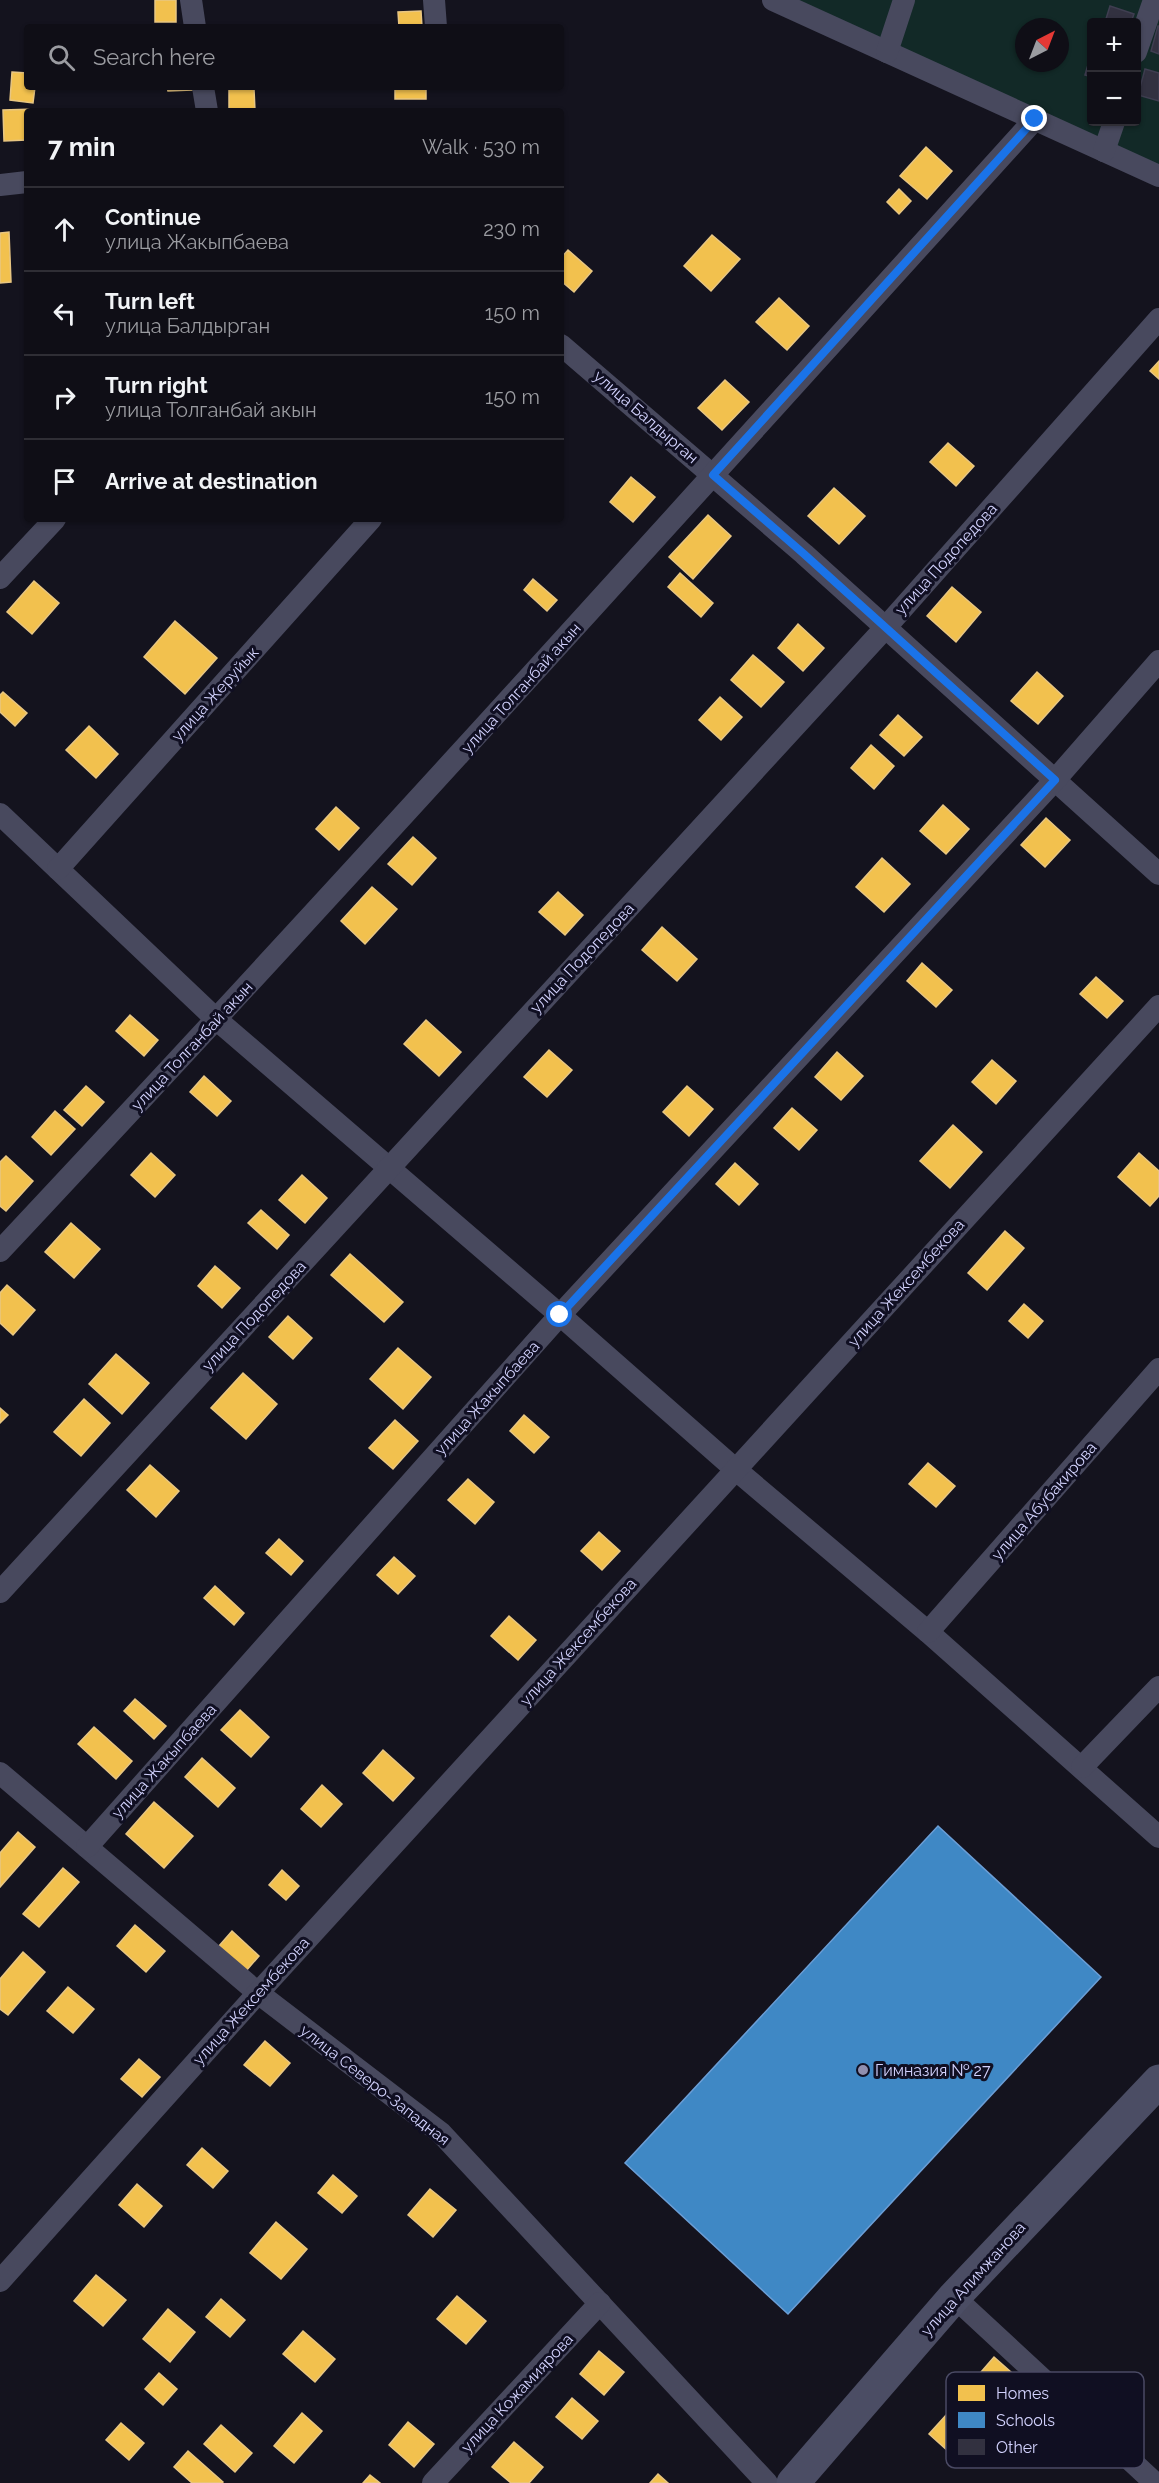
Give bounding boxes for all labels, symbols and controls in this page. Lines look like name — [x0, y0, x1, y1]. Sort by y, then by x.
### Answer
north arrow — [1015, 18, 1069, 72]
map controls — [1087, 18, 1141, 126]
button: + — [1087, 18, 1141, 72]
search box — [24, 24, 564, 90]
icon: search — [45, 41, 78, 74]
text: Search here — [93, 44, 215, 70]
button: − — [1087, 72, 1141, 126]
route end — [1021, 105, 1047, 131]
text: 7 min — [48, 132, 115, 162]
text: Walk · 530 m — [422, 135, 540, 159]
text: Continue — [105, 204, 201, 230]
icon: ahead — [48, 213, 81, 246]
text: 230 m — [483, 217, 540, 241]
text: улица Жакыпбаева — [105, 230, 289, 254]
text: Turn left — [105, 288, 195, 314]
icon: left — [48, 297, 81, 330]
text: 150 m — [485, 301, 540, 325]
text: улица Балдырган — [105, 314, 270, 338]
street label: улица Балдырган — [590, 366, 702, 468]
text: Turn right — [105, 372, 208, 398]
icon: right — [48, 381, 81, 414]
text: 150 m — [485, 385, 540, 409]
text: улица Толганбай акын — [105, 398, 317, 422]
icon: arrive — [48, 465, 81, 498]
text: Arrive at destination — [105, 468, 318, 494]
street label: улица Подопедова — [891, 499, 1001, 619]
street label: улица Толганбай акын — [457, 619, 585, 757]
street label: улица Жеруйык — [167, 643, 263, 745]
street label: улица Подопедова — [526, 899, 638, 1017]
street label: улица Толганбай акын — [127, 978, 257, 1114]
street label: улица Жексембекова — [844, 1215, 968, 1351]
street label: улица Подопедова — [198, 1257, 310, 1375]
route start — [546, 1301, 572, 1327]
street label: улица Жакыпбаева — [431, 1337, 543, 1459]
street label: улица Абубакирова — [987, 1438, 1101, 1564]
street label: улица Жексембекова — [516, 1574, 640, 1710]
street label: улица Жакыпбаева — [108, 1700, 220, 1822]
street label: улица Жексембекова — [189, 1933, 313, 2069]
street label: улица Северо-Западная — [296, 2021, 454, 2149]
place label: Гимназия № 27 — [875, 2061, 991, 2080]
marker: Гимназия № 27 — [856, 2063, 870, 2077]
street label: улица Алимжанова — [917, 2218, 1029, 2340]
street label: улица Кожамиярова — [457, 2330, 577, 2456]
legend — [946, 2372, 1144, 2468]
text: Homes — [996, 2384, 1049, 2403]
text: Schools — [996, 2411, 1055, 2430]
text: Other — [996, 2438, 1038, 2457]

